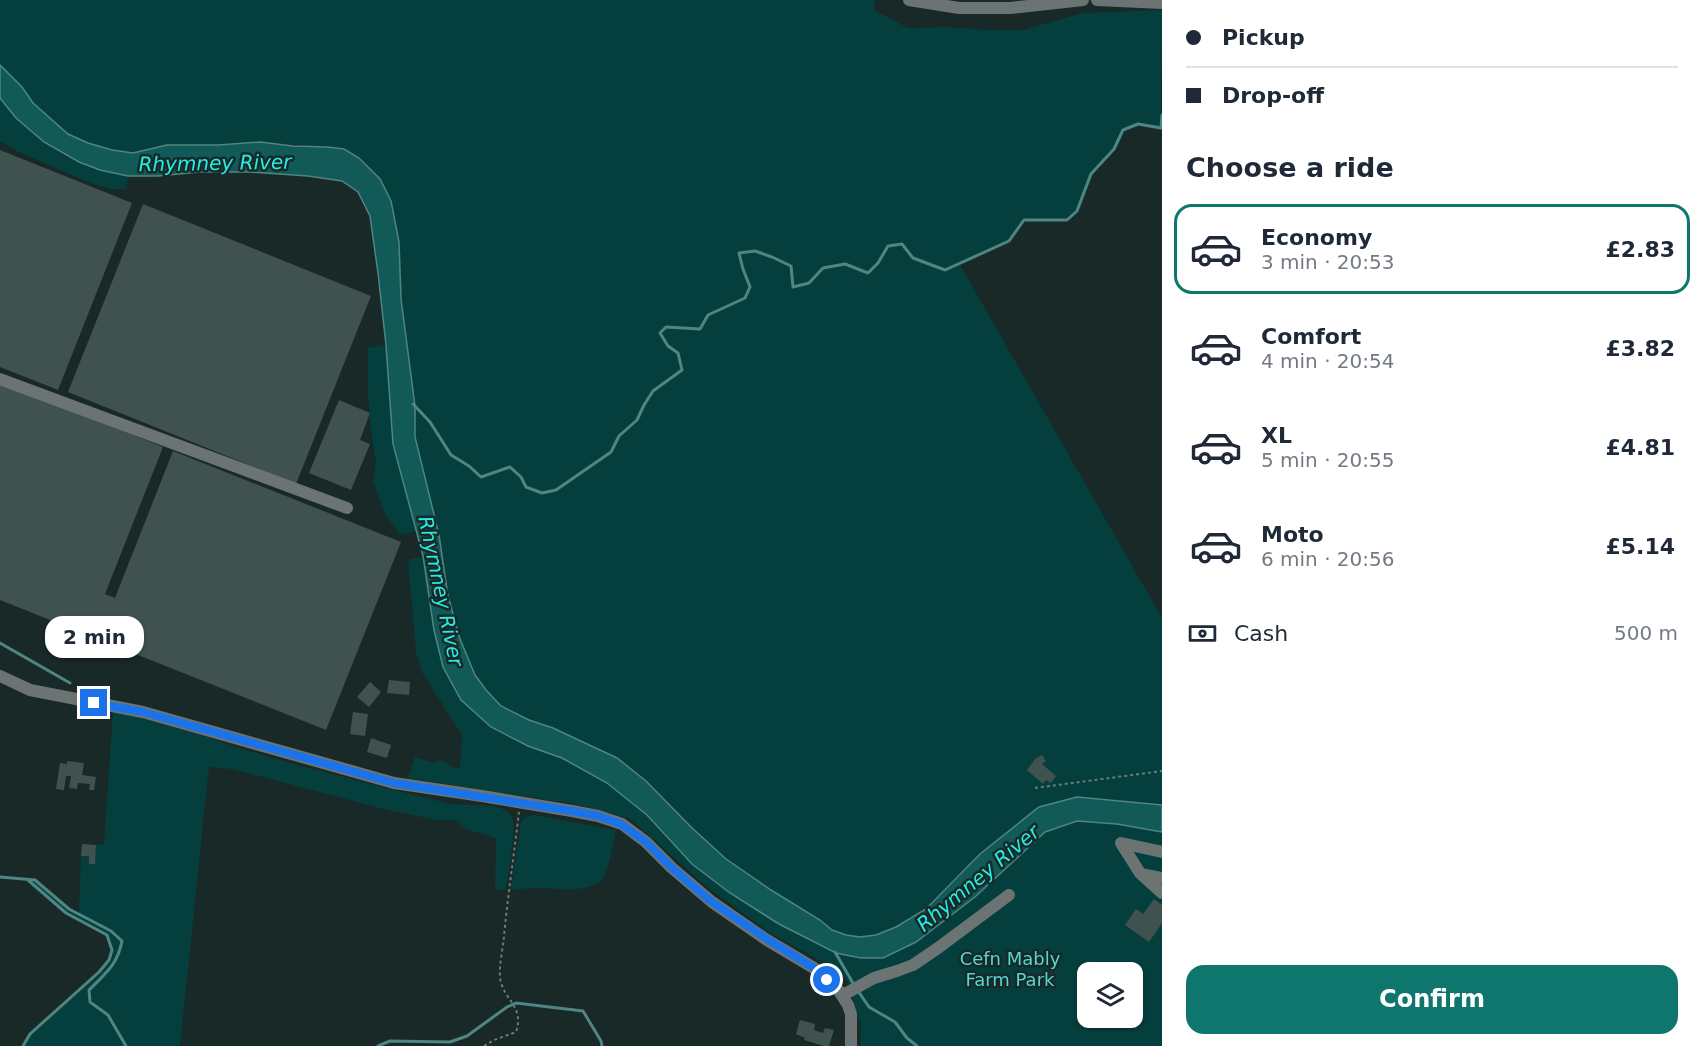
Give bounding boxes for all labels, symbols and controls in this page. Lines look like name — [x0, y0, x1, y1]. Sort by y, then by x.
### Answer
text: Pickup — [1222, 25, 1305, 50]
text: Drop-off — [1222, 83, 1324, 108]
water label: Rhymney River — [138, 150, 293, 176]
text: Choose a ride — [1186, 152, 1394, 183]
icon: car — [1189, 222, 1243, 276]
text: Economy — [1261, 225, 1372, 250]
text: £2.83 — [1605, 237, 1675, 262]
text: 3 min · 20:53 — [1261, 250, 1395, 274]
icon: car — [1189, 321, 1243, 375]
text: Comfort — [1261, 324, 1361, 349]
text: £3.82 — [1605, 336, 1675, 361]
text: 4 min · 20:54 — [1261, 349, 1395, 373]
icon: car — [1189, 420, 1243, 474]
text: XL — [1261, 423, 1292, 448]
text: £4.81 — [1605, 435, 1675, 460]
text: 5 min · 20:55 — [1261, 448, 1395, 472]
water label: Rhymney River — [413, 514, 469, 670]
icon: car — [1189, 519, 1243, 573]
text: Moto — [1261, 522, 1324, 547]
text: £5.14 — [1605, 534, 1675, 559]
text: 6 min · 20:56 — [1261, 547, 1395, 571]
callout: 2 min — [44, 616, 144, 658]
icon: cash — [1186, 617, 1219, 650]
text: Cash — [1234, 621, 1288, 646]
text: 500 m — [1614, 621, 1678, 645]
text: 2 min — [63, 625, 126, 649]
route end — [80, 689, 107, 716]
water label: Rhymney River — [912, 819, 1046, 936]
park label: Cefn Mably Farm Park — [960, 948, 1061, 990]
map controls — [1077, 962, 1143, 1028]
button: layers — [1077, 962, 1143, 1028]
button: Confirm — [1186, 965, 1678, 1034]
route start — [813, 966, 840, 993]

